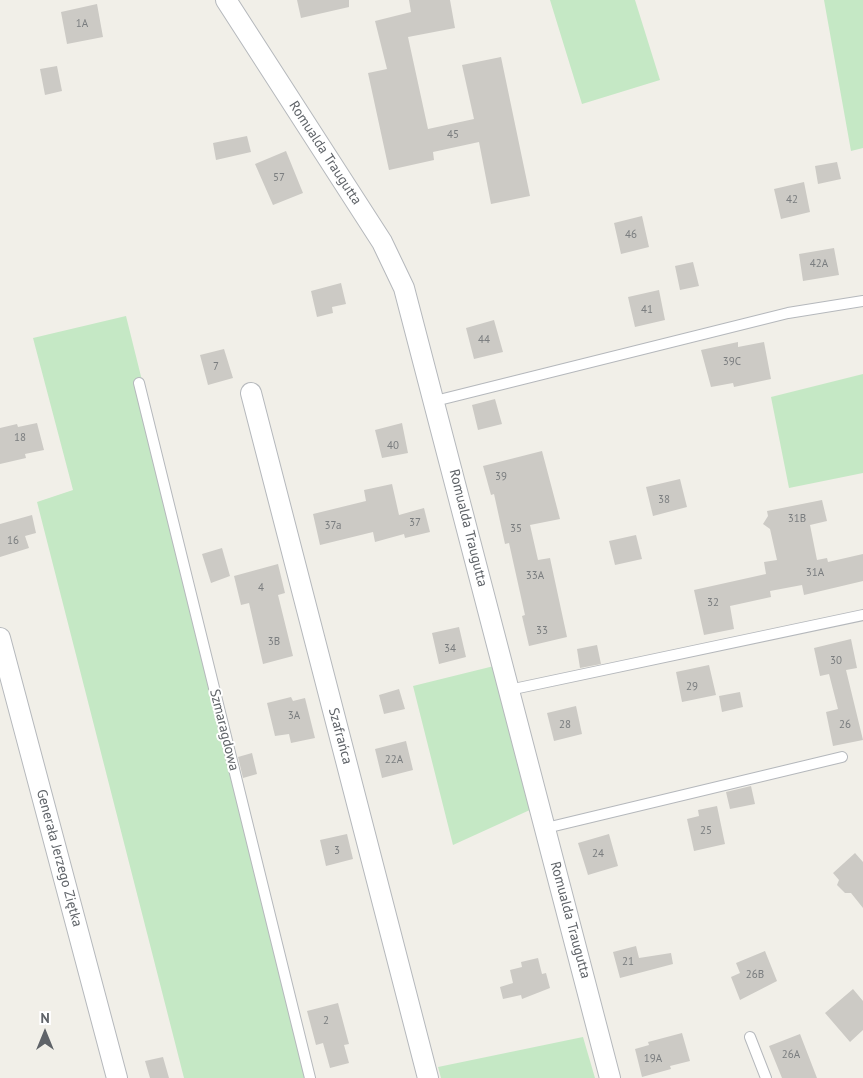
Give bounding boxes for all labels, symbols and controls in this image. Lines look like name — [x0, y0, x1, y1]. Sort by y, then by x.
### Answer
house number: 1A — [76, 17, 88, 31]
street label: Romualda Traugutta — [285, 98, 365, 208]
house number: 45 — [447, 128, 459, 142]
house number: 57 — [273, 171, 285, 185]
house number: 42 — [786, 193, 798, 207]
house number: 46 — [625, 228, 637, 242]
house number: 42A — [810, 257, 828, 271]
house number: 41 — [641, 303, 653, 317]
house number: 44 — [478, 333, 490, 347]
house number: 39C — [723, 355, 741, 369]
house number: 7 — [213, 360, 219, 374]
house number: 18 — [14, 431, 26, 445]
house number: 40 — [387, 439, 399, 453]
street label: Romualda Traugutta — [445, 468, 491, 588]
house number: 39 — [495, 470, 507, 484]
house number: 38 — [658, 493, 670, 507]
house number: 31B — [788, 512, 806, 526]
house number: 37 — [409, 516, 421, 530]
house number: 37a — [325, 519, 341, 533]
house number: 35 — [510, 522, 522, 536]
house number: 16 — [7, 534, 19, 548]
house number: 31A — [806, 566, 824, 580]
house number: 33A — [526, 569, 544, 583]
house number: 4 — [258, 581, 264, 595]
house number: 32 — [707, 596, 719, 610]
house number: 33 — [536, 624, 548, 638]
house number: 3B — [268, 635, 280, 649]
house number: 34 — [444, 642, 456, 656]
house number: 30 — [830, 654, 842, 668]
house number: 29 — [686, 680, 698, 694]
street label: Szmaragdowa — [206, 688, 242, 772]
street label: Szafrańca — [324, 706, 356, 766]
house number: 3A — [288, 709, 300, 723]
house number: 28 — [559, 718, 571, 732]
house number: 26 — [839, 718, 851, 732]
house number: 22A — [385, 753, 403, 767]
street label: Generała Jerzego Ziętka — [33, 787, 85, 929]
house number: 25 — [700, 824, 712, 838]
house number: 3 — [334, 844, 340, 858]
house number: 24 — [592, 847, 604, 861]
street label: Romualda Traugutta — [546, 860, 594, 980]
house number: 21 — [622, 955, 634, 969]
house number: 26B — [746, 968, 764, 982]
north arrow — [20, 1008, 70, 1058]
text: N — [40, 1009, 50, 1027]
house number: 2 — [323, 1014, 329, 1028]
house number: 26A — [782, 1048, 800, 1062]
house number: 19A — [644, 1052, 662, 1066]

